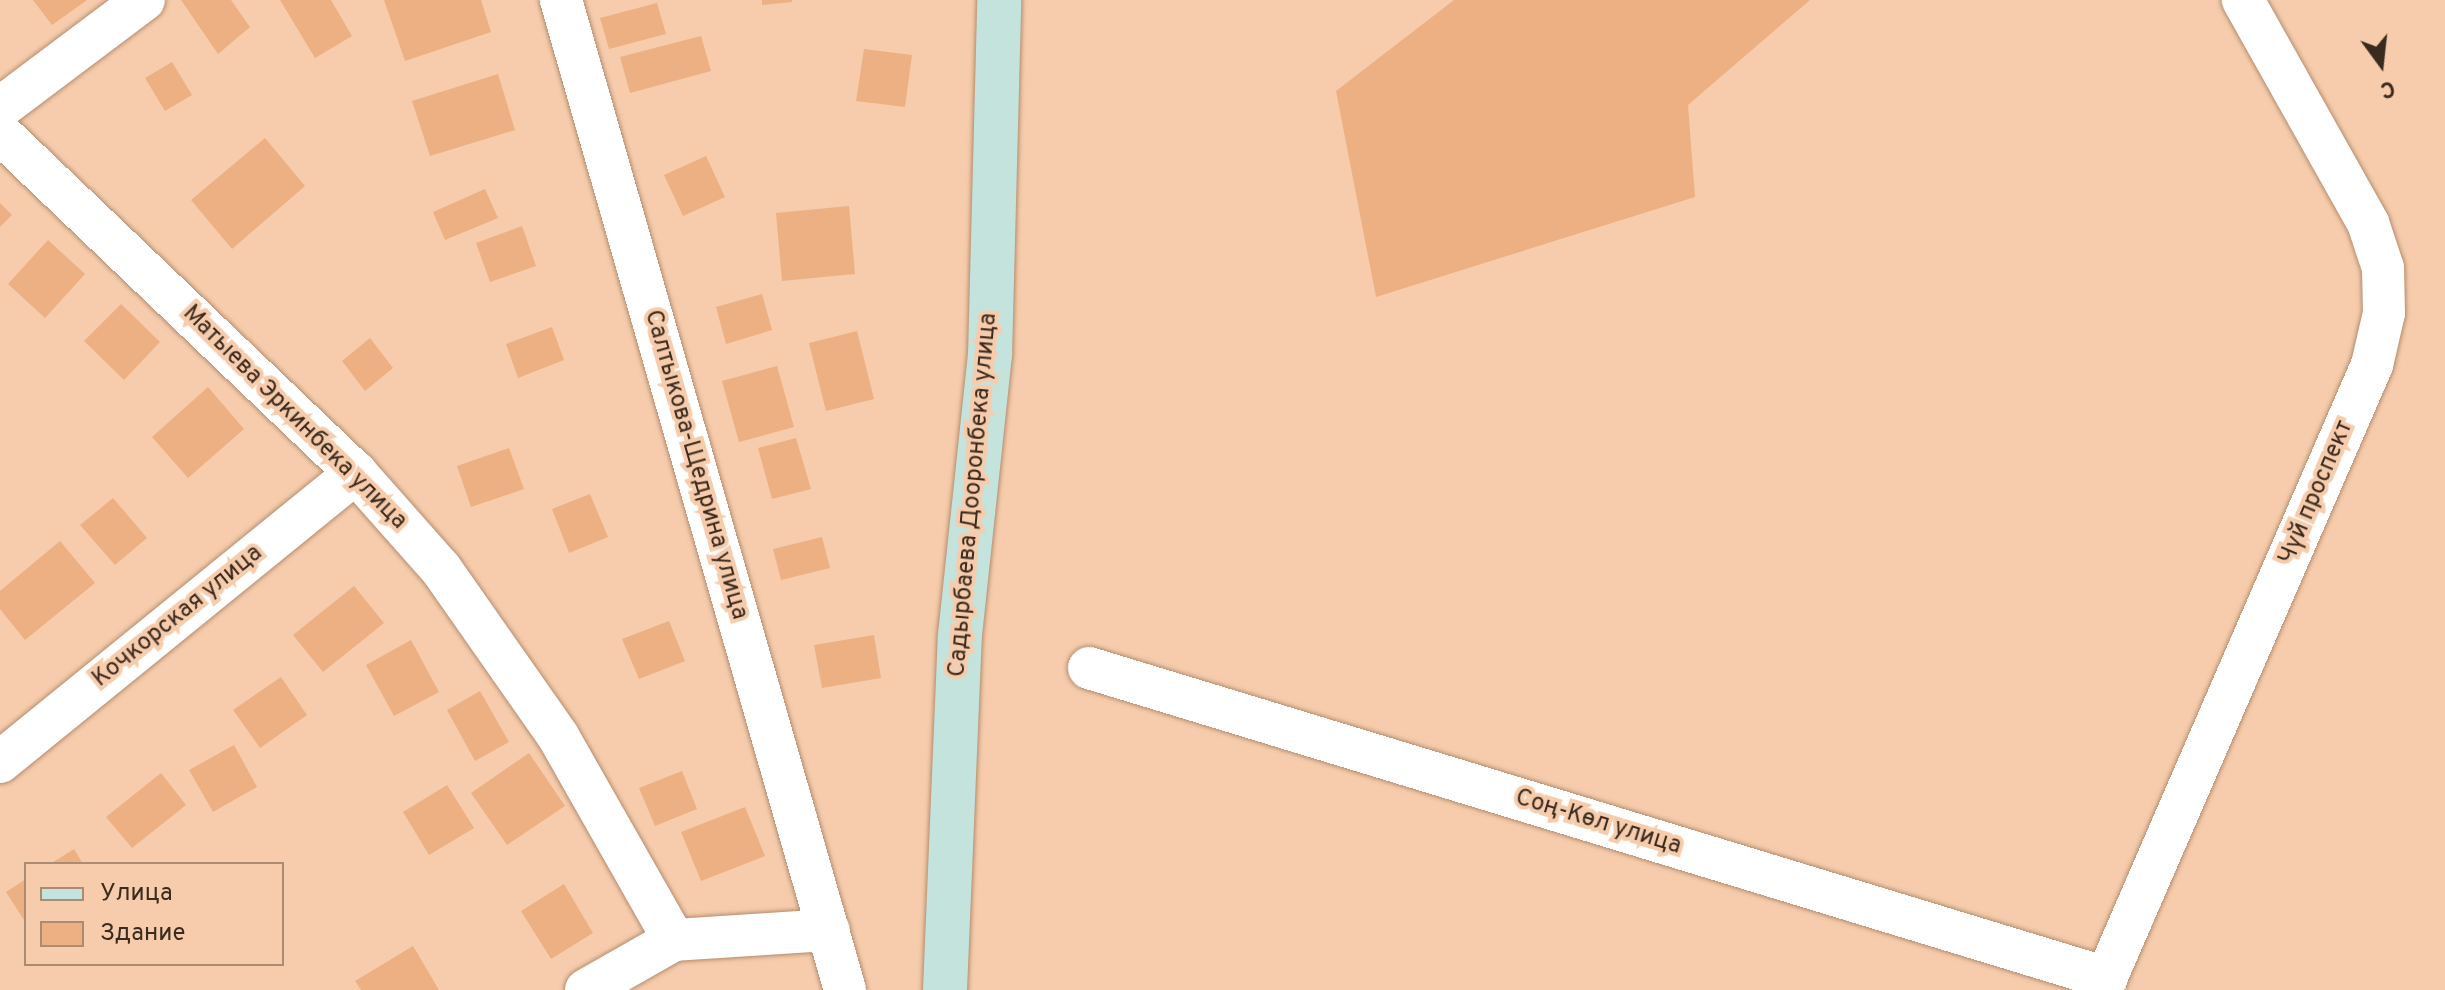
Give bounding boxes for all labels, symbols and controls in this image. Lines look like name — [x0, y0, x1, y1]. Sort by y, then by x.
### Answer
north arrow — [2341, 24, 2421, 104]
text: С — [2377, 73, 2398, 103]
street label: Матыева Эркинбека улица — [176, 300, 412, 536]
street label: Салтыкова-Щедрина улица — [637, 307, 753, 623]
street label: Садырбаева Дооронбека улица — [944, 312, 1004, 678]
street label: Чүй проспект — [2274, 417, 2360, 569]
street label: Кочкорская улица — [87, 540, 269, 694]
street label: Соң-Көл улица — [1512, 784, 1684, 862]
legend — [24, 862, 284, 966]
text: Улица — [100, 879, 173, 909]
text: Здание — [100, 919, 186, 949]

